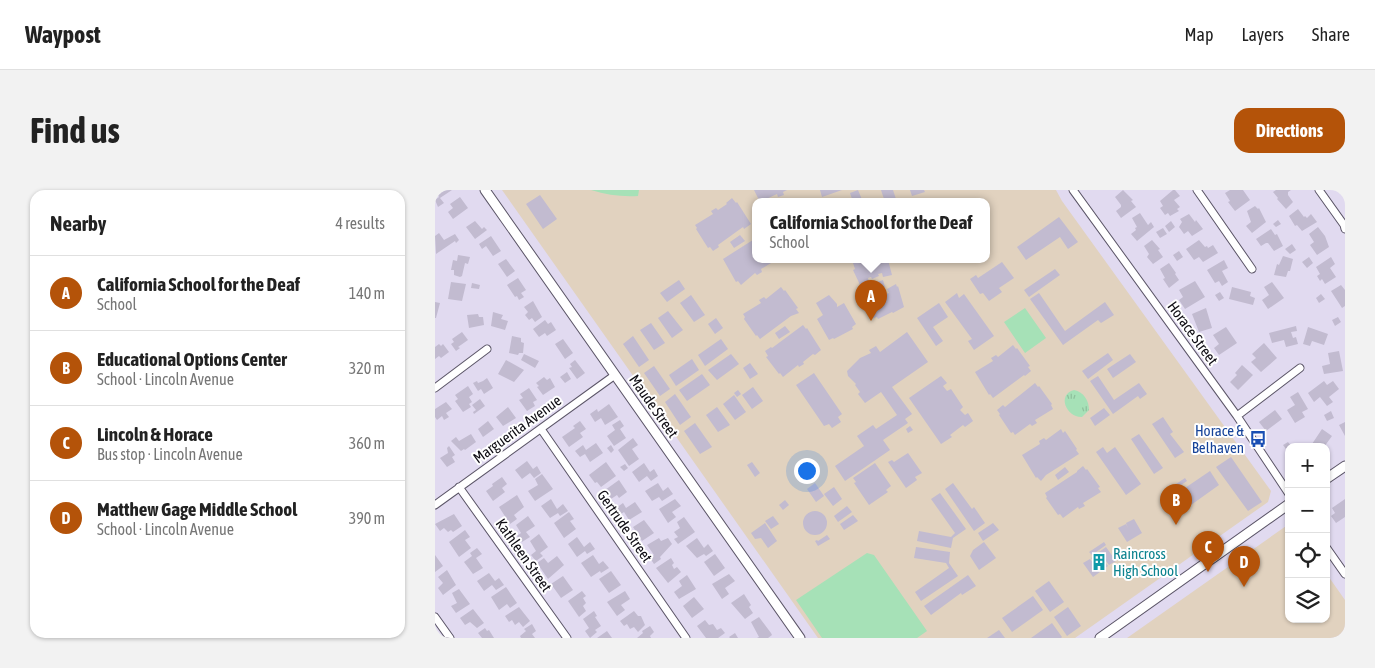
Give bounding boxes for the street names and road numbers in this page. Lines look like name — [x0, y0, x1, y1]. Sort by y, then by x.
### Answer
street label: Horace Street — [1164, 298, 1222, 368]
street label: Maude Street — [626, 371, 682, 441]
street label: Marguerita Avenue — [470, 391, 564, 467]
street label: Gertrude Street — [594, 487, 656, 565]
street label: Kathleen Street — [493, 515, 555, 595]

